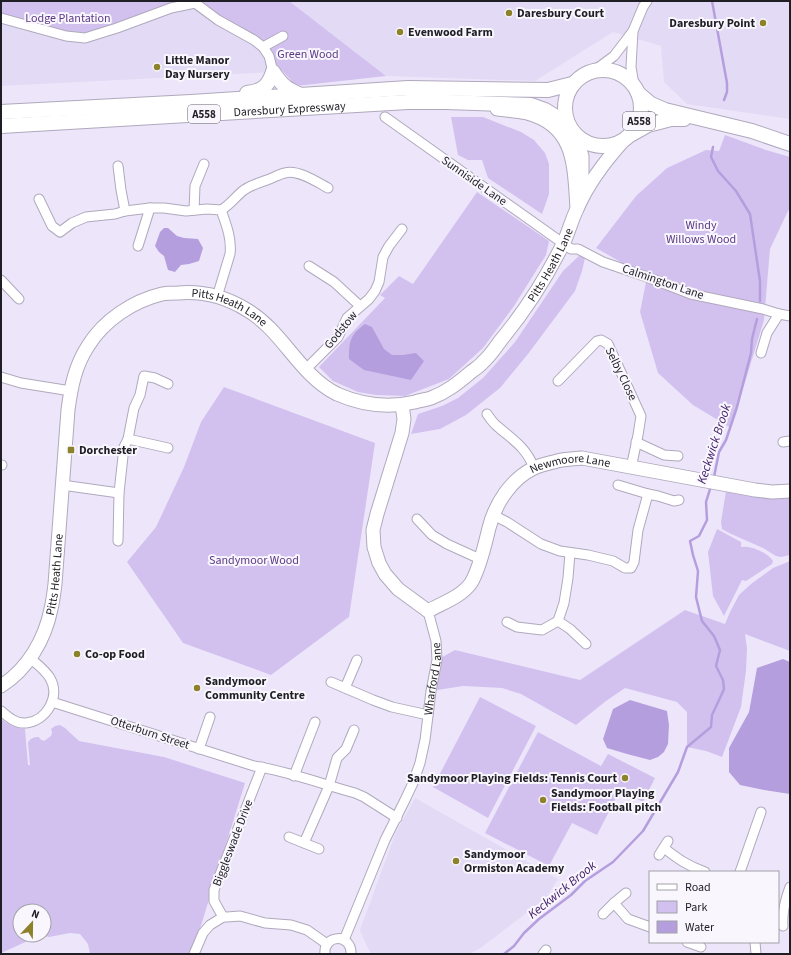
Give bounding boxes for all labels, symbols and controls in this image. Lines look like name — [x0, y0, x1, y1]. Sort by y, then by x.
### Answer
place label: Daresbury Court — [517, 5, 605, 22]
marker: Daresbury Court — [504, 8, 514, 18]
park label: Lodge Plantation — [25, 10, 111, 27]
place label: Daresbury Point — [669, 15, 755, 32]
marker: Daresbury Point — [758, 18, 768, 28]
place label: Evenwood Farm — [408, 24, 493, 41]
marker: Evenwood Farm — [395, 27, 405, 37]
park label: Green Wood — [277, 46, 339, 63]
place label: Little Manor Day Nursery — [165, 52, 230, 83]
marker: Little Manor Day Nursery — [152, 62, 162, 72]
street label: Daresbury Expressway — [233, 97, 346, 121]
road number: A558 — [188, 105, 220, 123]
road number: A558 — [623, 112, 655, 130]
street label: Sunniside Lane — [438, 152, 510, 210]
park label: Windy Willows Wood — [666, 217, 736, 248]
street label: Pitts Heath Lane — [523, 226, 577, 305]
street label: Calmington Lane — [620, 260, 706, 304]
street label: Pitts Heath Lane — [191, 284, 271, 330]
street label: Godstow — [320, 307, 362, 353]
street label: Selby Close — [601, 344, 641, 404]
water label: Keckwick Brook — [693, 401, 736, 486]
place label: Dorchester — [79, 442, 137, 459]
marker: Dorchester — [66, 445, 76, 455]
street label: Newmoore Lane — [527, 449, 612, 477]
street label: Pitts Heath Lane — [41, 533, 67, 617]
park label: Sandymoor Wood — [209, 552, 299, 569]
street label: Wharford Lane — [420, 642, 446, 716]
place label: Co-op Food — [85, 646, 145, 663]
marker: Co-op Food — [72, 649, 82, 659]
place label: Sandymoor Community Centre — [205, 673, 305, 704]
marker: Sandymoor Community Centre — [192, 683, 202, 693]
street label: Otterburn Street — [108, 712, 192, 754]
place label: Sandymoor Playing Fields: Tennis Court — [407, 770, 617, 787]
marker: Sandymoor Playing Fields: Tennis Court — [620, 773, 630, 783]
place label: Sandymoor Playing Fields: Football pitch — [551, 785, 662, 816]
marker: Sandymoor Playing Fields: Football pitch — [538, 795, 548, 805]
street label: Biggleswade Drive — [209, 797, 257, 889]
place label: Sandymoor Ormiston Academy — [464, 846, 565, 877]
marker: Sandymoor Ormiston Academy — [451, 856, 461, 866]
water label: Keckwick Brook — [524, 856, 601, 923]
legend — [649, 871, 779, 943]
text: Road — [685, 879, 711, 896]
text: Park — [685, 899, 707, 916]
north arrow — [12, 903, 52, 943]
text: N — [29, 906, 42, 923]
text: Water — [685, 919, 715, 936]

